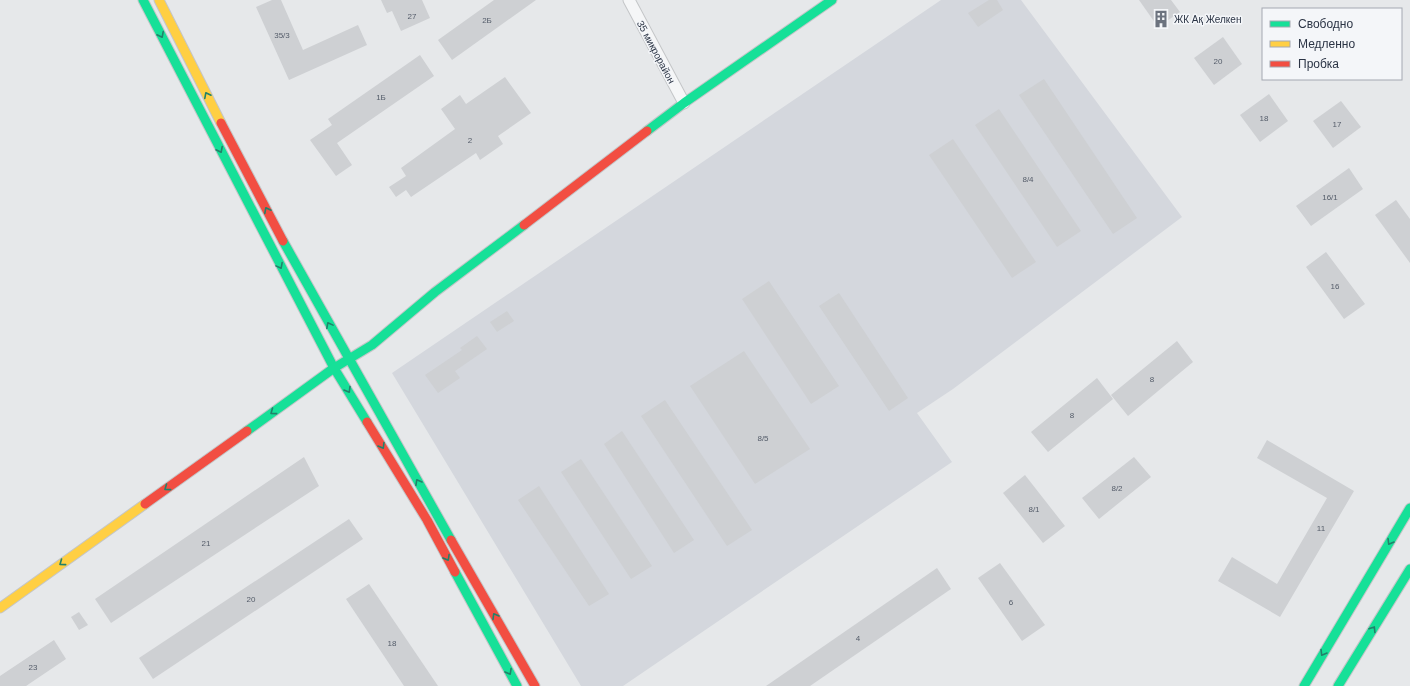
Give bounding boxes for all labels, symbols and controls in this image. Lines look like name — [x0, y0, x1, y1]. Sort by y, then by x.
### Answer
legend — [1262, 8, 1402, 80]
building icon: ЖК Ақ Желкен — [1151, 9, 1171, 29]
house number: 27 — [408, 12, 417, 21]
place label: ЖК Ақ Желкен — [1174, 14, 1241, 25]
house number: 2Б — [482, 16, 492, 25]
text: Свободно — [1298, 17, 1353, 31]
street label: 35 микрорайон — [635, 19, 677, 85]
one-way arrow — [156, 30, 164, 38]
house number: 35/3 — [274, 31, 290, 40]
text: Медленно — [1298, 37, 1355, 51]
house number: 20 — [1214, 57, 1223, 66]
text: Пробка — [1298, 57, 1339, 71]
one-way arrow — [205, 92, 212, 99]
house number: 1Б — [376, 93, 386, 102]
house number: 18 — [1260, 114, 1269, 123]
house number: 17 — [1333, 120, 1342, 129]
house number: 2 — [468, 136, 473, 145]
one-way arrow — [216, 146, 223, 154]
house number: 8/4 — [1022, 175, 1034, 184]
house number: 16/1 — [1322, 193, 1338, 202]
one-way arrow — [264, 207, 272, 215]
one-way arrow — [276, 261, 283, 269]
house number: 16 — [1331, 282, 1340, 291]
one-way arrow — [327, 321, 334, 329]
house number: 8 — [1150, 375, 1155, 384]
one-way arrow — [344, 386, 351, 393]
one-way arrow — [270, 407, 277, 415]
house number: 8 — [1070, 411, 1075, 420]
house number: 8/5 — [757, 434, 769, 443]
one-way arrow — [377, 442, 385, 449]
one-way arrow — [415, 479, 423, 486]
one-way arrow — [165, 483, 172, 490]
house number: 8/2 — [1111, 484, 1123, 493]
house number: 8/1 — [1028, 505, 1040, 514]
house number: 11 — [1317, 524, 1326, 533]
one-way arrow — [1387, 538, 1395, 545]
house number: 21 — [202, 539, 211, 548]
one-way arrow — [443, 554, 450, 561]
one-way arrow — [59, 558, 66, 565]
house number: 20 — [247, 595, 256, 604]
house number: 6 — [1009, 598, 1014, 607]
one-way arrow — [492, 613, 499, 620]
one-way arrow — [1368, 626, 1376, 633]
house number: 4 — [856, 634, 861, 643]
house number: 18 — [388, 639, 397, 648]
one-way arrow — [1321, 649, 1328, 656]
house number: 23 — [29, 663, 38, 672]
one-way arrow — [505, 668, 512, 676]

